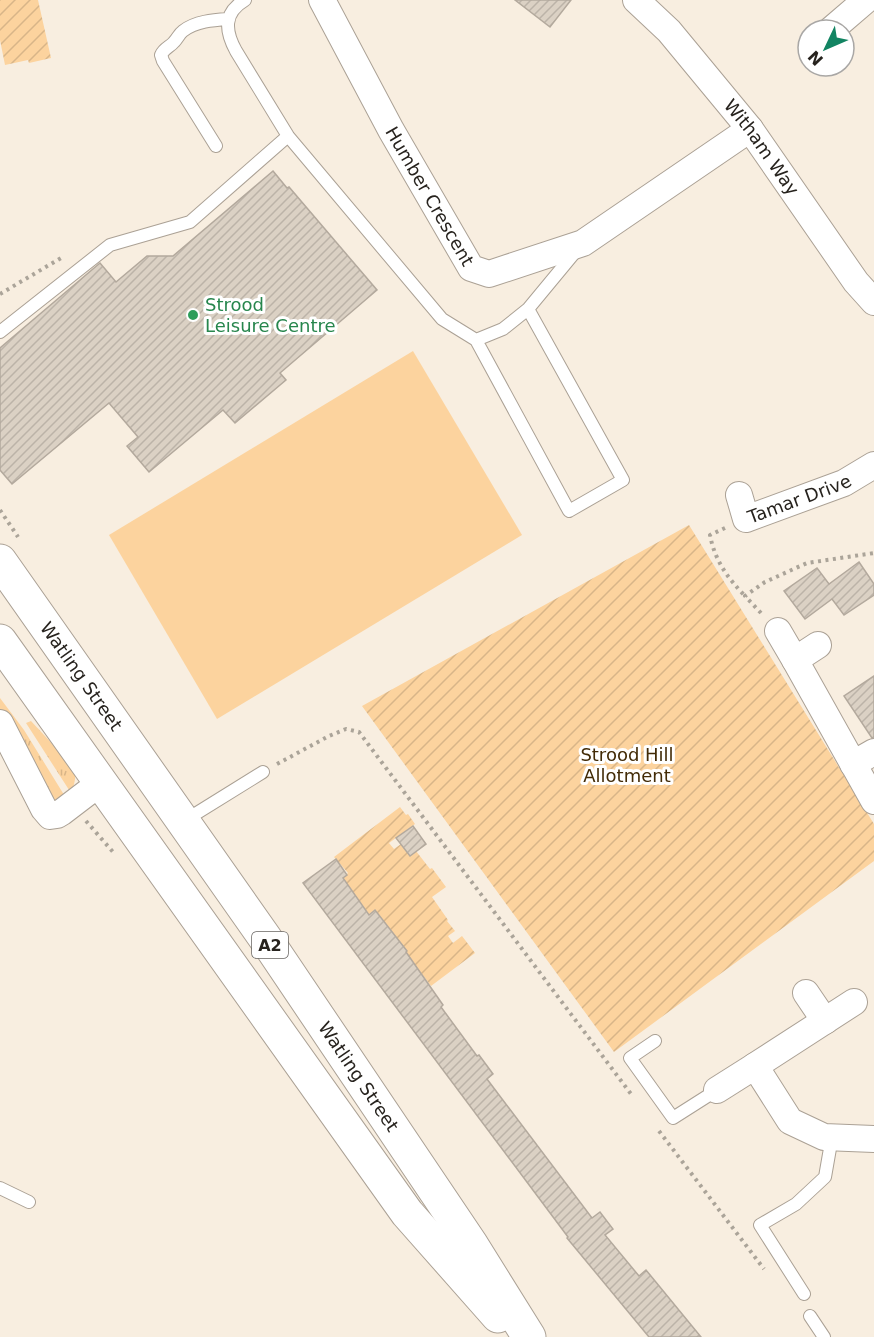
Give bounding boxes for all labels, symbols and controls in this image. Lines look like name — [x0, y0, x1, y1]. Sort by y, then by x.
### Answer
north arrow — [796, 18, 856, 78]
text: N — [804, 47, 827, 69]
street label: Witham Way — [720, 95, 804, 199]
street label: Humber Crescent — [381, 123, 479, 270]
place label: Strood Leisure Centre — [205, 294, 336, 336]
marker: Strood Leisure Centre — [186, 308, 200, 322]
street label: Tamar Drive — [744, 470, 855, 528]
street label: Watling Street — [36, 618, 127, 735]
park label: Strood Hill Allotment — [580, 744, 674, 786]
road number: A2 — [252, 932, 288, 958]
street label: Watling Street — [314, 1017, 403, 1135]

